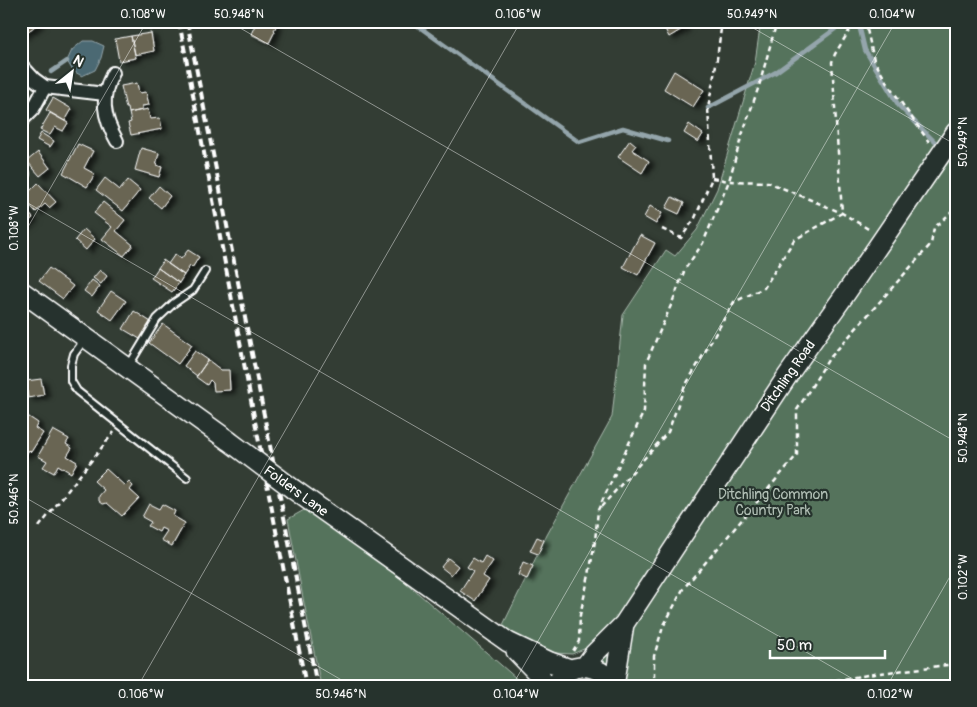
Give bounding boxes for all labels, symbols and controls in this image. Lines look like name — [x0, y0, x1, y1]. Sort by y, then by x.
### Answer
text: 0.108°W — [120, 7, 166, 22]
text: 50.948°N — [214, 7, 264, 22]
text: 0.106°W — [495, 7, 541, 22]
text: 50.949°N — [727, 7, 777, 22]
text: 0.104°W — [869, 7, 915, 22]
north arrow — [48, 48, 98, 98]
text: N — [70, 51, 87, 71]
text: 50.949°N — [956, 117, 971, 167]
text: 0.108°W — [7, 205, 22, 251]
street label: Ditchling Road — [757, 337, 819, 415]
text: 50.948°N — [956, 413, 971, 463]
street label: Folders Lane — [260, 462, 332, 520]
text: 50.946°N — [7, 474, 22, 524]
park label: Ditchling Common Country Park — [718, 486, 828, 519]
text: 0.102°W — [956, 554, 971, 600]
scale bar — [770, 627, 884, 659]
text: 50 m — [777, 636, 812, 655]
text: 0.106°W — [118, 687, 164, 702]
text: 50.946°N — [316, 687, 366, 702]
text: 0.104°W — [493, 687, 539, 702]
text: 0.102°W — [867, 687, 913, 702]

